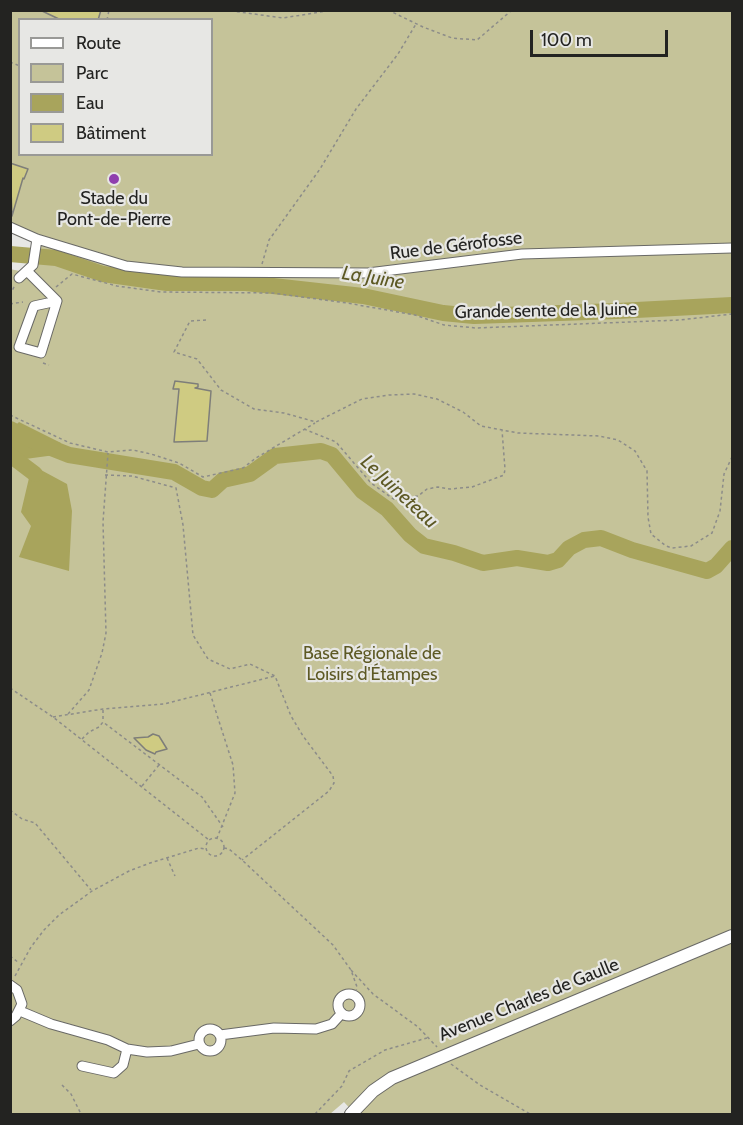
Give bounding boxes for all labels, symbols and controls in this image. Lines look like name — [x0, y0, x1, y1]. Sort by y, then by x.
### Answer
legend — [18, 18, 213, 156]
scale bar — [533, 18, 671, 56]
text: 100 m — [541, 29, 592, 51]
text: Route — [76, 32, 121, 54]
text: Parc — [76, 62, 108, 84]
text: Eau — [76, 92, 104, 114]
text: Bâtiment — [76, 122, 146, 144]
marker: Stade du Pont-de-Pierre — [107, 172, 121, 186]
place label: Stade du Pont-de-Pierre — [57, 188, 171, 230]
street label: Rue de Gérofosse — [389, 227, 523, 265]
water label: La Juine — [340, 261, 406, 295]
street label: Grande sente de la Juine — [455, 299, 637, 323]
water label: Le Juineteau — [355, 450, 443, 534]
park label: Base Régionale de Loisirs d'Étampes — [303, 643, 441, 686]
street label: Avenue Charles de Gaulle — [436, 954, 622, 1046]

